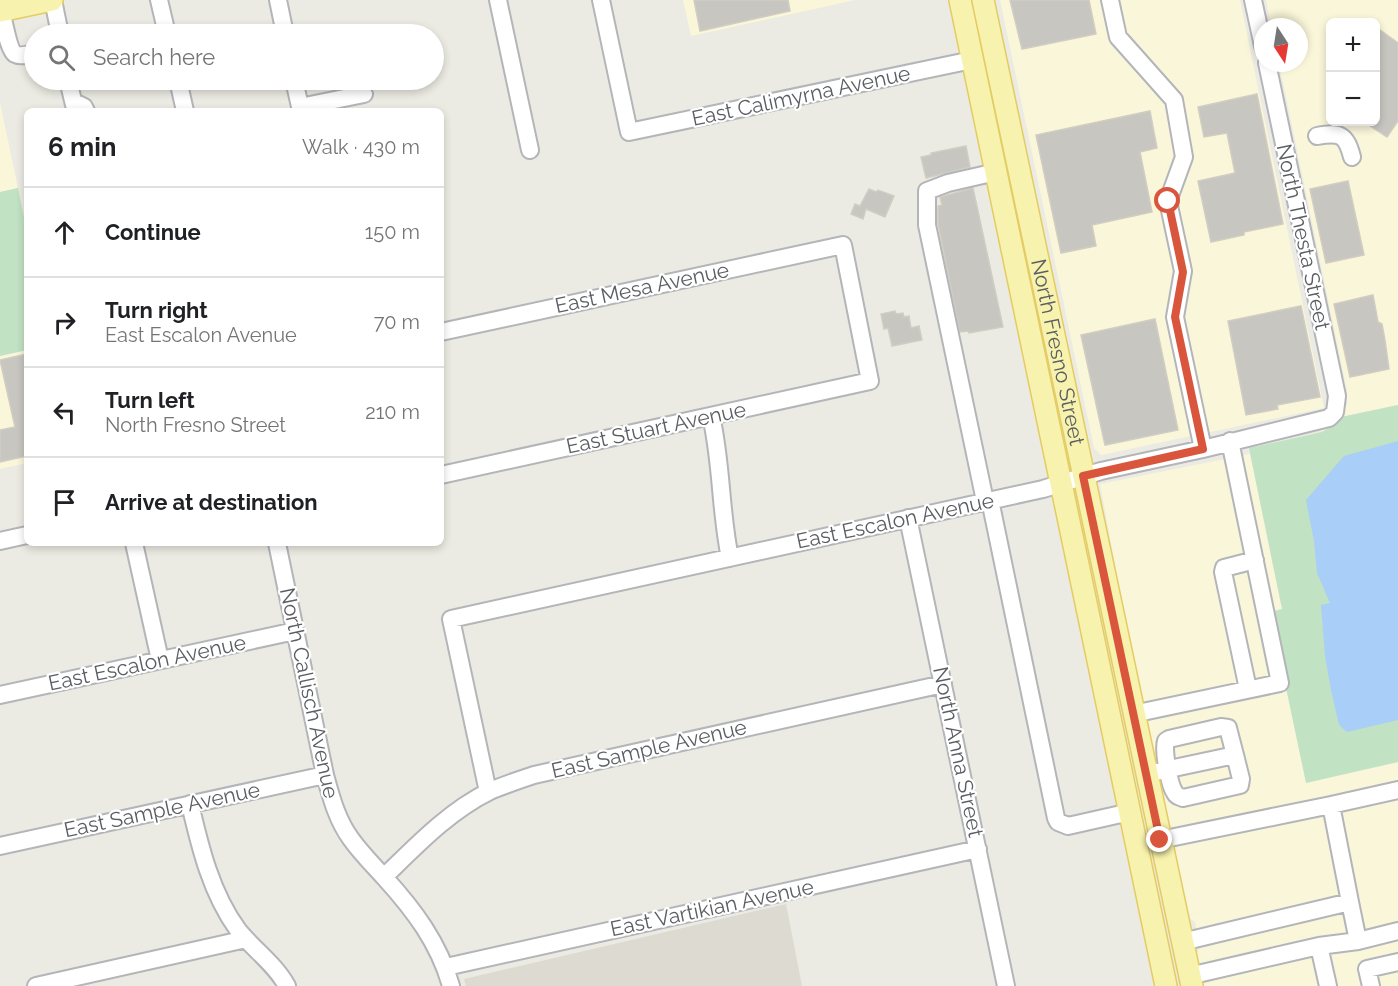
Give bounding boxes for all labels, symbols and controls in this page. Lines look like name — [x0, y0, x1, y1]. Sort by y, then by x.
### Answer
north arrow — [1254, 18, 1308, 72]
map controls — [1326, 18, 1380, 126]
button: + — [1326, 18, 1380, 72]
search box — [24, 24, 444, 90]
icon: search — [45, 41, 78, 74]
text: Search here — [93, 44, 215, 70]
street label: East Calimyrna Avenue — [689, 60, 912, 131]
button: − — [1326, 72, 1380, 126]
text: 6 min — [48, 132, 117, 162]
text: Walk · 430 m — [302, 135, 420, 159]
street label: North Thesta Street — [1272, 142, 1335, 332]
route start — [1154, 187, 1180, 213]
icon: ahead — [48, 216, 81, 249]
text: Continue — [105, 219, 201, 245]
text: 150 m — [365, 220, 420, 244]
street label: East Mesa Avenue — [553, 257, 731, 318]
street label: North Fresno Street — [1026, 257, 1090, 448]
text: Turn right — [105, 297, 208, 323]
icon: right — [48, 306, 81, 339]
text: 70 m — [374, 310, 420, 334]
text: East Escalon Avenue — [105, 323, 297, 347]
text: Turn left — [105, 387, 195, 413]
icon: left — [48, 396, 81, 429]
street label: East Stuart Avenue — [564, 396, 748, 459]
text: 210 m — [365, 400, 420, 424]
text: North Fresno Street — [105, 413, 286, 437]
icon: arrive — [48, 486, 81, 519]
street label: East Escalon Avenue — [794, 487, 996, 554]
text: Arrive at destination — [105, 489, 318, 515]
street label: North Callisch Avenue — [275, 585, 344, 801]
street label: East Escalon Avenue — [46, 629, 248, 696]
street label: North Anna Street — [928, 664, 989, 839]
street label: East Sample Avenue — [549, 714, 749, 783]
street label: East Sample Avenue — [62, 777, 262, 842]
route end — [1146, 826, 1172, 852]
street label: East Vartikian Avenue — [608, 874, 816, 941]

